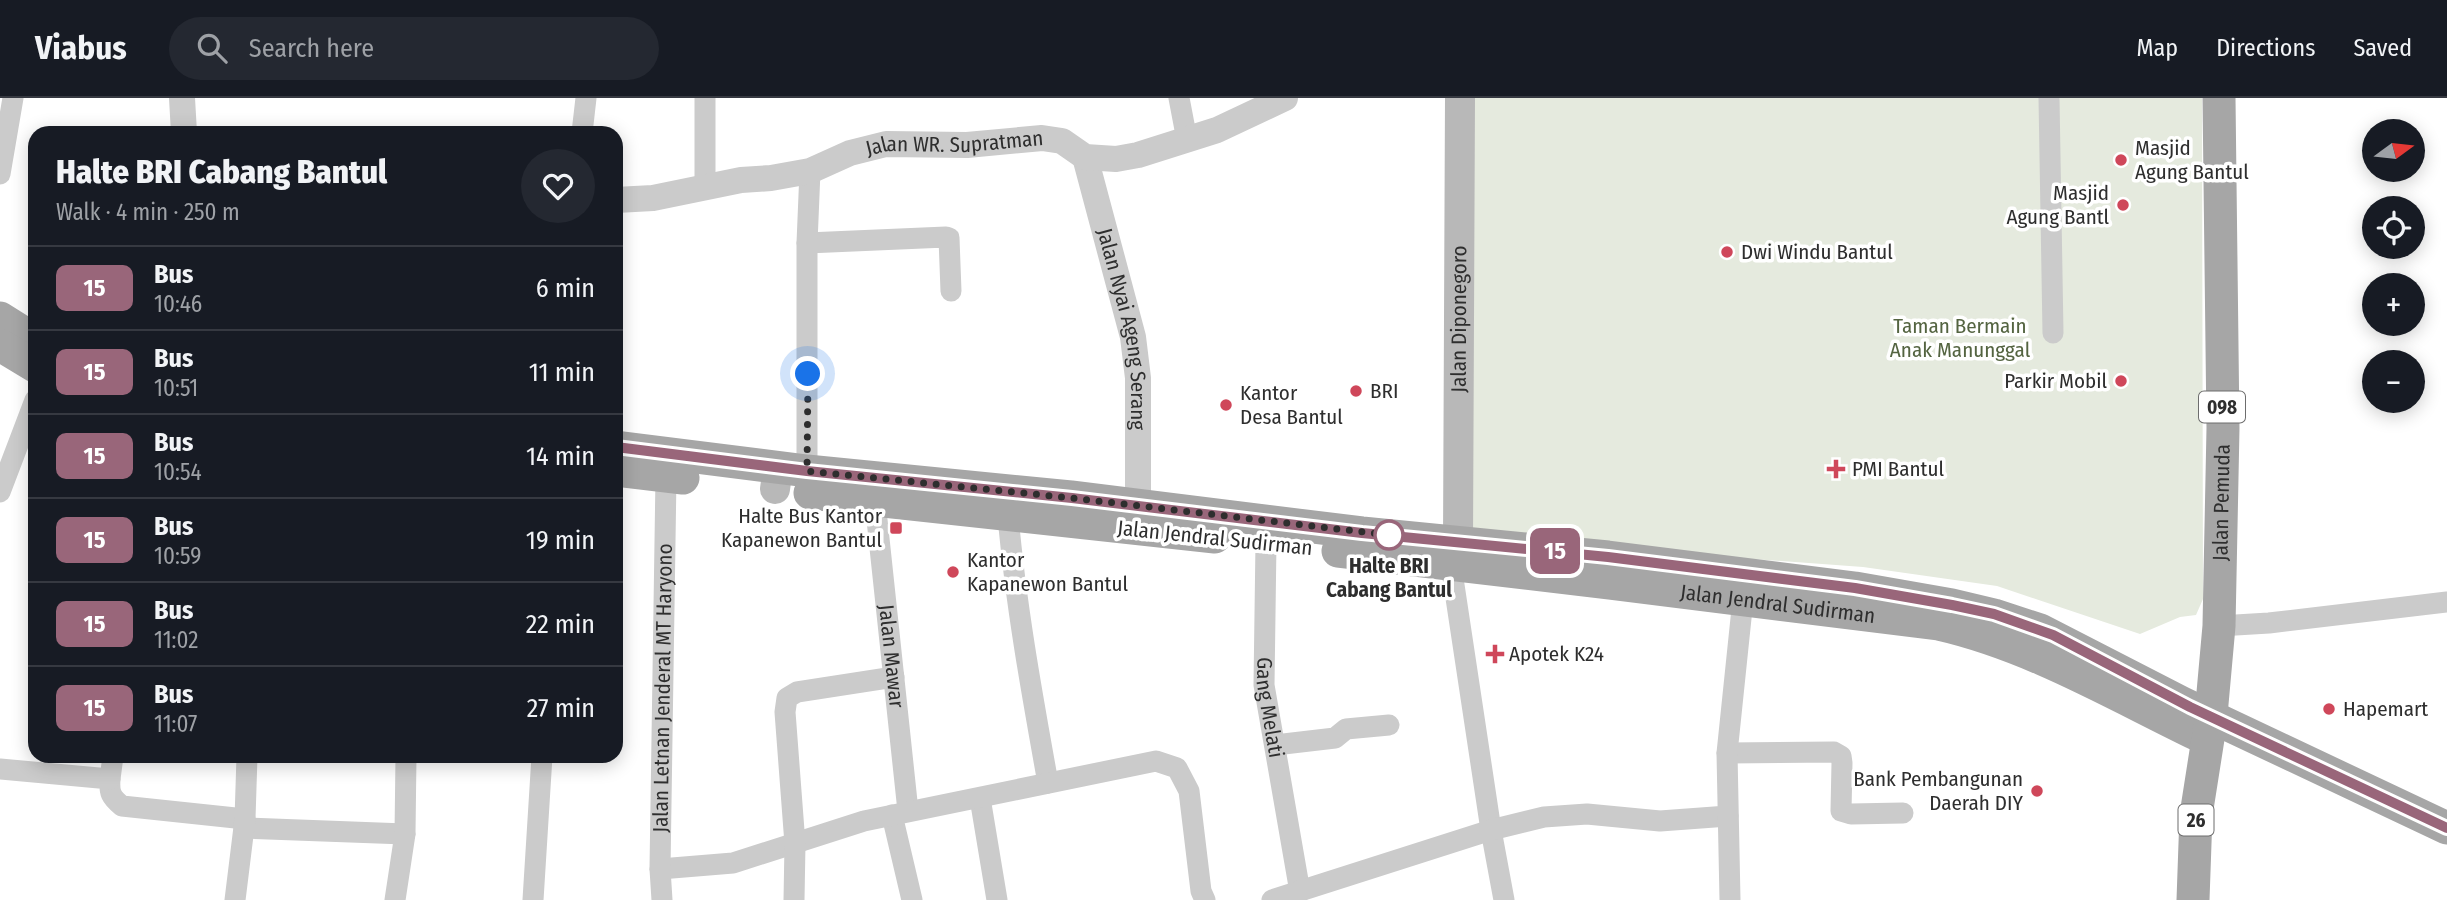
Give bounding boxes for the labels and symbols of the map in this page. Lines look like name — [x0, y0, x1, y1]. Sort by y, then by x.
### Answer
north arrow — [2362, 119, 2426, 182]
street label: Jalan WR. Supratman — [863, 125, 1044, 162]
place label: Masjid Agung Bantul — [2135, 135, 2249, 185]
marker: Masjid Agung Bantul — [2113, 152, 2129, 168]
place label: Masjid Agung Bantl — [2006, 180, 2109, 230]
marker: Masjid Agung Bantl — [2115, 197, 2131, 213]
street label: Jalan Nyai Ageng Serang — [1092, 225, 1151, 430]
place label: Dwi Windu Bantul — [1741, 239, 1893, 265]
marker: Dwi Windu Bantul — [1719, 244, 1735, 260]
street label: Jalan Diponegoro — [1446, 245, 1472, 393]
park label: Taman Bermain Anak Manunggal — [1890, 313, 2031, 363]
your location — [790, 356, 825, 391]
place label: Parkir Mobil — [2004, 368, 2107, 394]
marker: Parkir Mobil — [2113, 373, 2129, 389]
place label: BRI — [1370, 378, 1398, 404]
place label: Kantor Desa Bantul — [1240, 380, 1343, 430]
marker: BRI — [1348, 383, 1364, 399]
road number: 098 — [2199, 392, 2245, 422]
marker: Kantor Desa Bantul — [1218, 397, 1234, 413]
street label: Jalan Pemuda — [2207, 444, 2236, 561]
place label: PMI Bantul — [1852, 456, 1944, 482]
marker: PMI Bantul — [1826, 459, 1846, 479]
place label: Halte Bus Kantor Kapanewon Bantul — [721, 503, 883, 553]
street label: Jalan Jendral Sudirman — [1116, 515, 1314, 561]
marker: Halte Bus Kantor Kapanewon Bantul — [888, 520, 904, 536]
marker: Halte BRI Cabang Bantul — [1374, 520, 1404, 550]
line badge: 15 — [1524, 528, 1586, 574]
street label: Jalan Letnan Jenderal MT Haryono — [648, 543, 678, 833]
place label: Kantor Kapanewon Bantul — [967, 547, 1128, 597]
place label: Halte BRI Cabang Bantul — [1326, 553, 1452, 603]
marker: Kantor Kapanewon Bantul — [945, 564, 961, 580]
street label: Jalan Jendral Sudirman — [1679, 579, 1877, 629]
street label: Jalan Mawar — [873, 603, 910, 710]
place label: Apotek K24 — [1509, 641, 1604, 667]
marker: Apotek K24 — [1487, 646, 1503, 662]
street label: Gang Melati — [1250, 657, 1289, 760]
place label: Hapemart — [2343, 696, 2428, 722]
marker: Hapemart — [2321, 701, 2337, 717]
place label: Bank Pembangunan Daerah DIY — [1853, 766, 2024, 816]
marker: Bank Pembangunan Daerah DIY — [2029, 783, 2045, 799]
road number: 26 — [2178, 804, 2214, 835]

